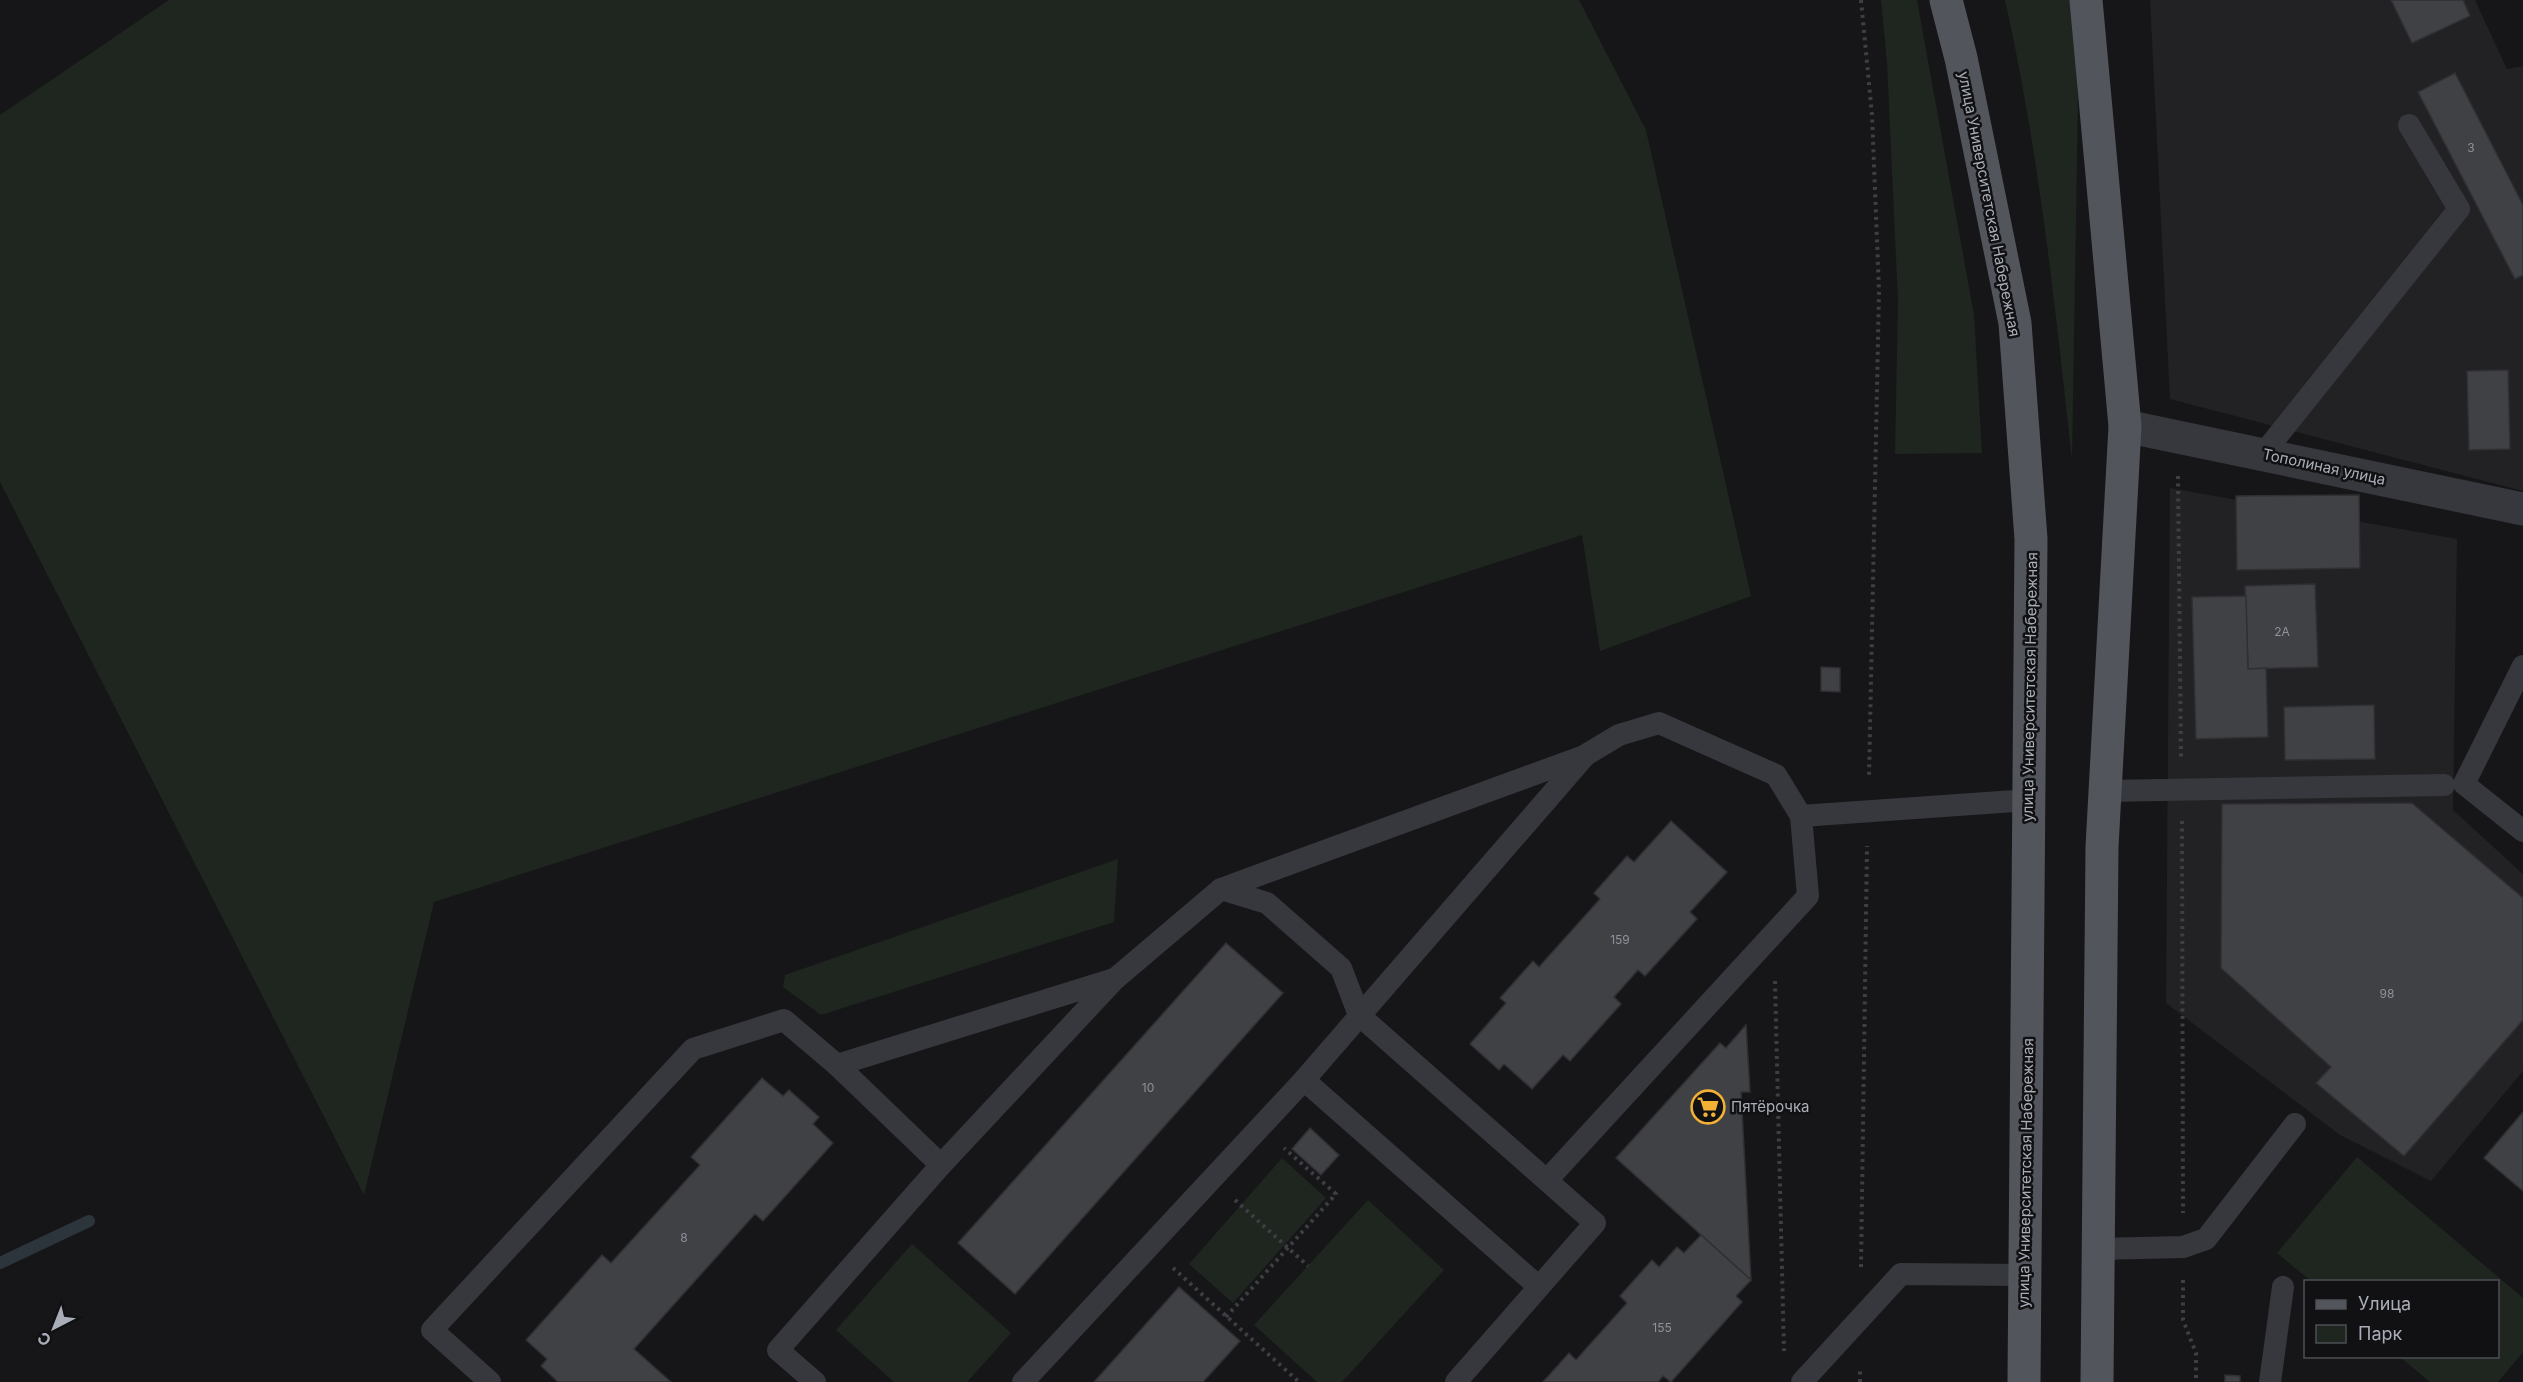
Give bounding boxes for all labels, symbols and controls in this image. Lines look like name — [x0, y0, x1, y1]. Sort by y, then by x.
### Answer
street label: улица Университетская Набережная — [1954, 70, 2025, 338]
house number: 3 — [2467, 140, 2475, 155]
street label: Тополиная улица — [2261, 444, 2387, 489]
street label: улица Университетская Набережная — [2018, 552, 2041, 822]
house number: 2А — [2274, 624, 2290, 639]
house number: 159 — [1610, 932, 1630, 947]
house number: 98 — [2380, 986, 2394, 1001]
street label: улица Университетская Набережная — [2014, 1038, 2037, 1308]
house number: 10 — [1142, 1080, 1154, 1095]
supermarket icon: Пятёрочка — [1690, 1089, 1726, 1125]
place label: Пятёрочка — [1731, 1097, 1810, 1116]
house number: 8 — [680, 1230, 688, 1245]
legend — [2304, 1280, 2499, 1358]
text: Улица — [2358, 1293, 2411, 1314]
north arrow — [24, 1298, 84, 1358]
house number: 155 — [1652, 1320, 1672, 1335]
text: Парк — [2358, 1323, 2403, 1344]
text: С — [33, 1328, 55, 1351]

